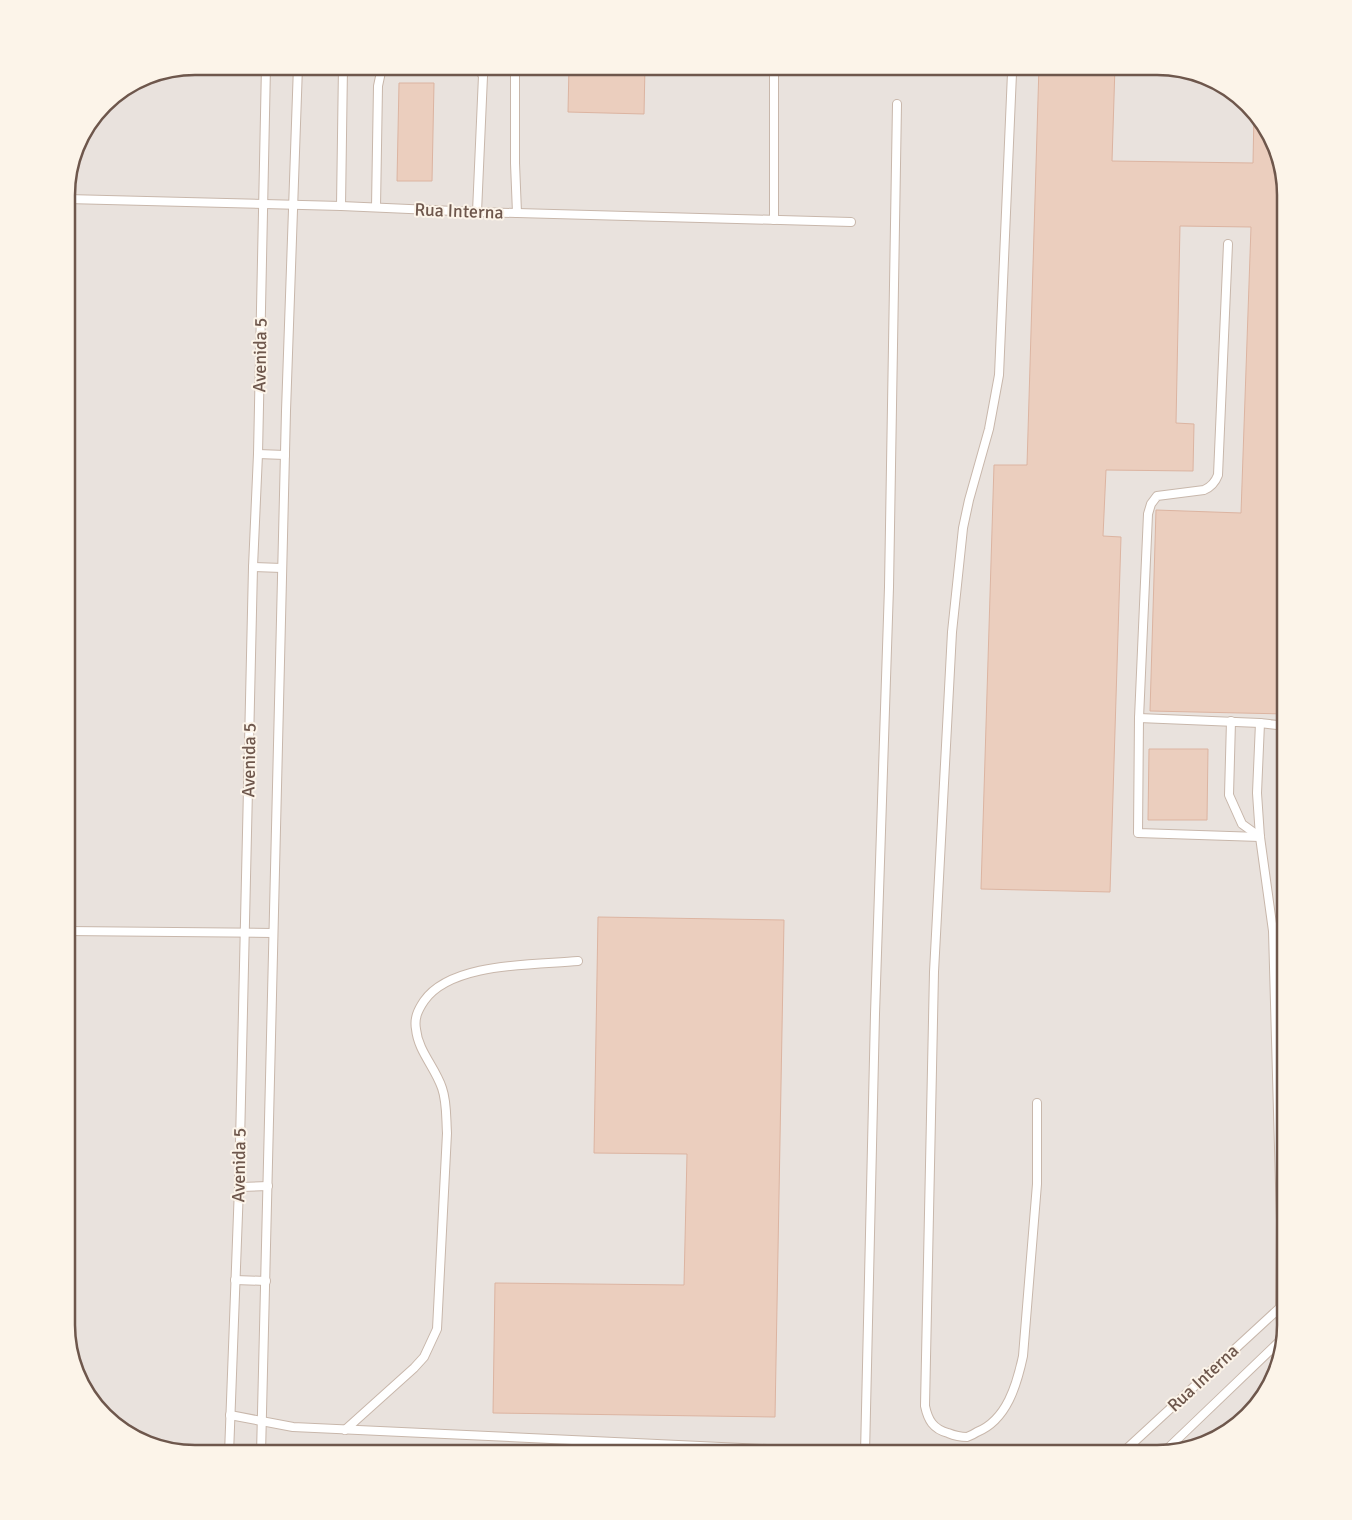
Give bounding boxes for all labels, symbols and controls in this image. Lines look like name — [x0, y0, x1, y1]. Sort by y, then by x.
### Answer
street label: Rua Interna — [414, 198, 504, 224]
street label: Avenida 5 — [248, 317, 272, 393]
street label: Avenida 5 — [237, 722, 261, 798]
street label: Avenida 5 — [227, 1127, 251, 1203]
street label: Rua Interna — [1163, 1340, 1243, 1416]

